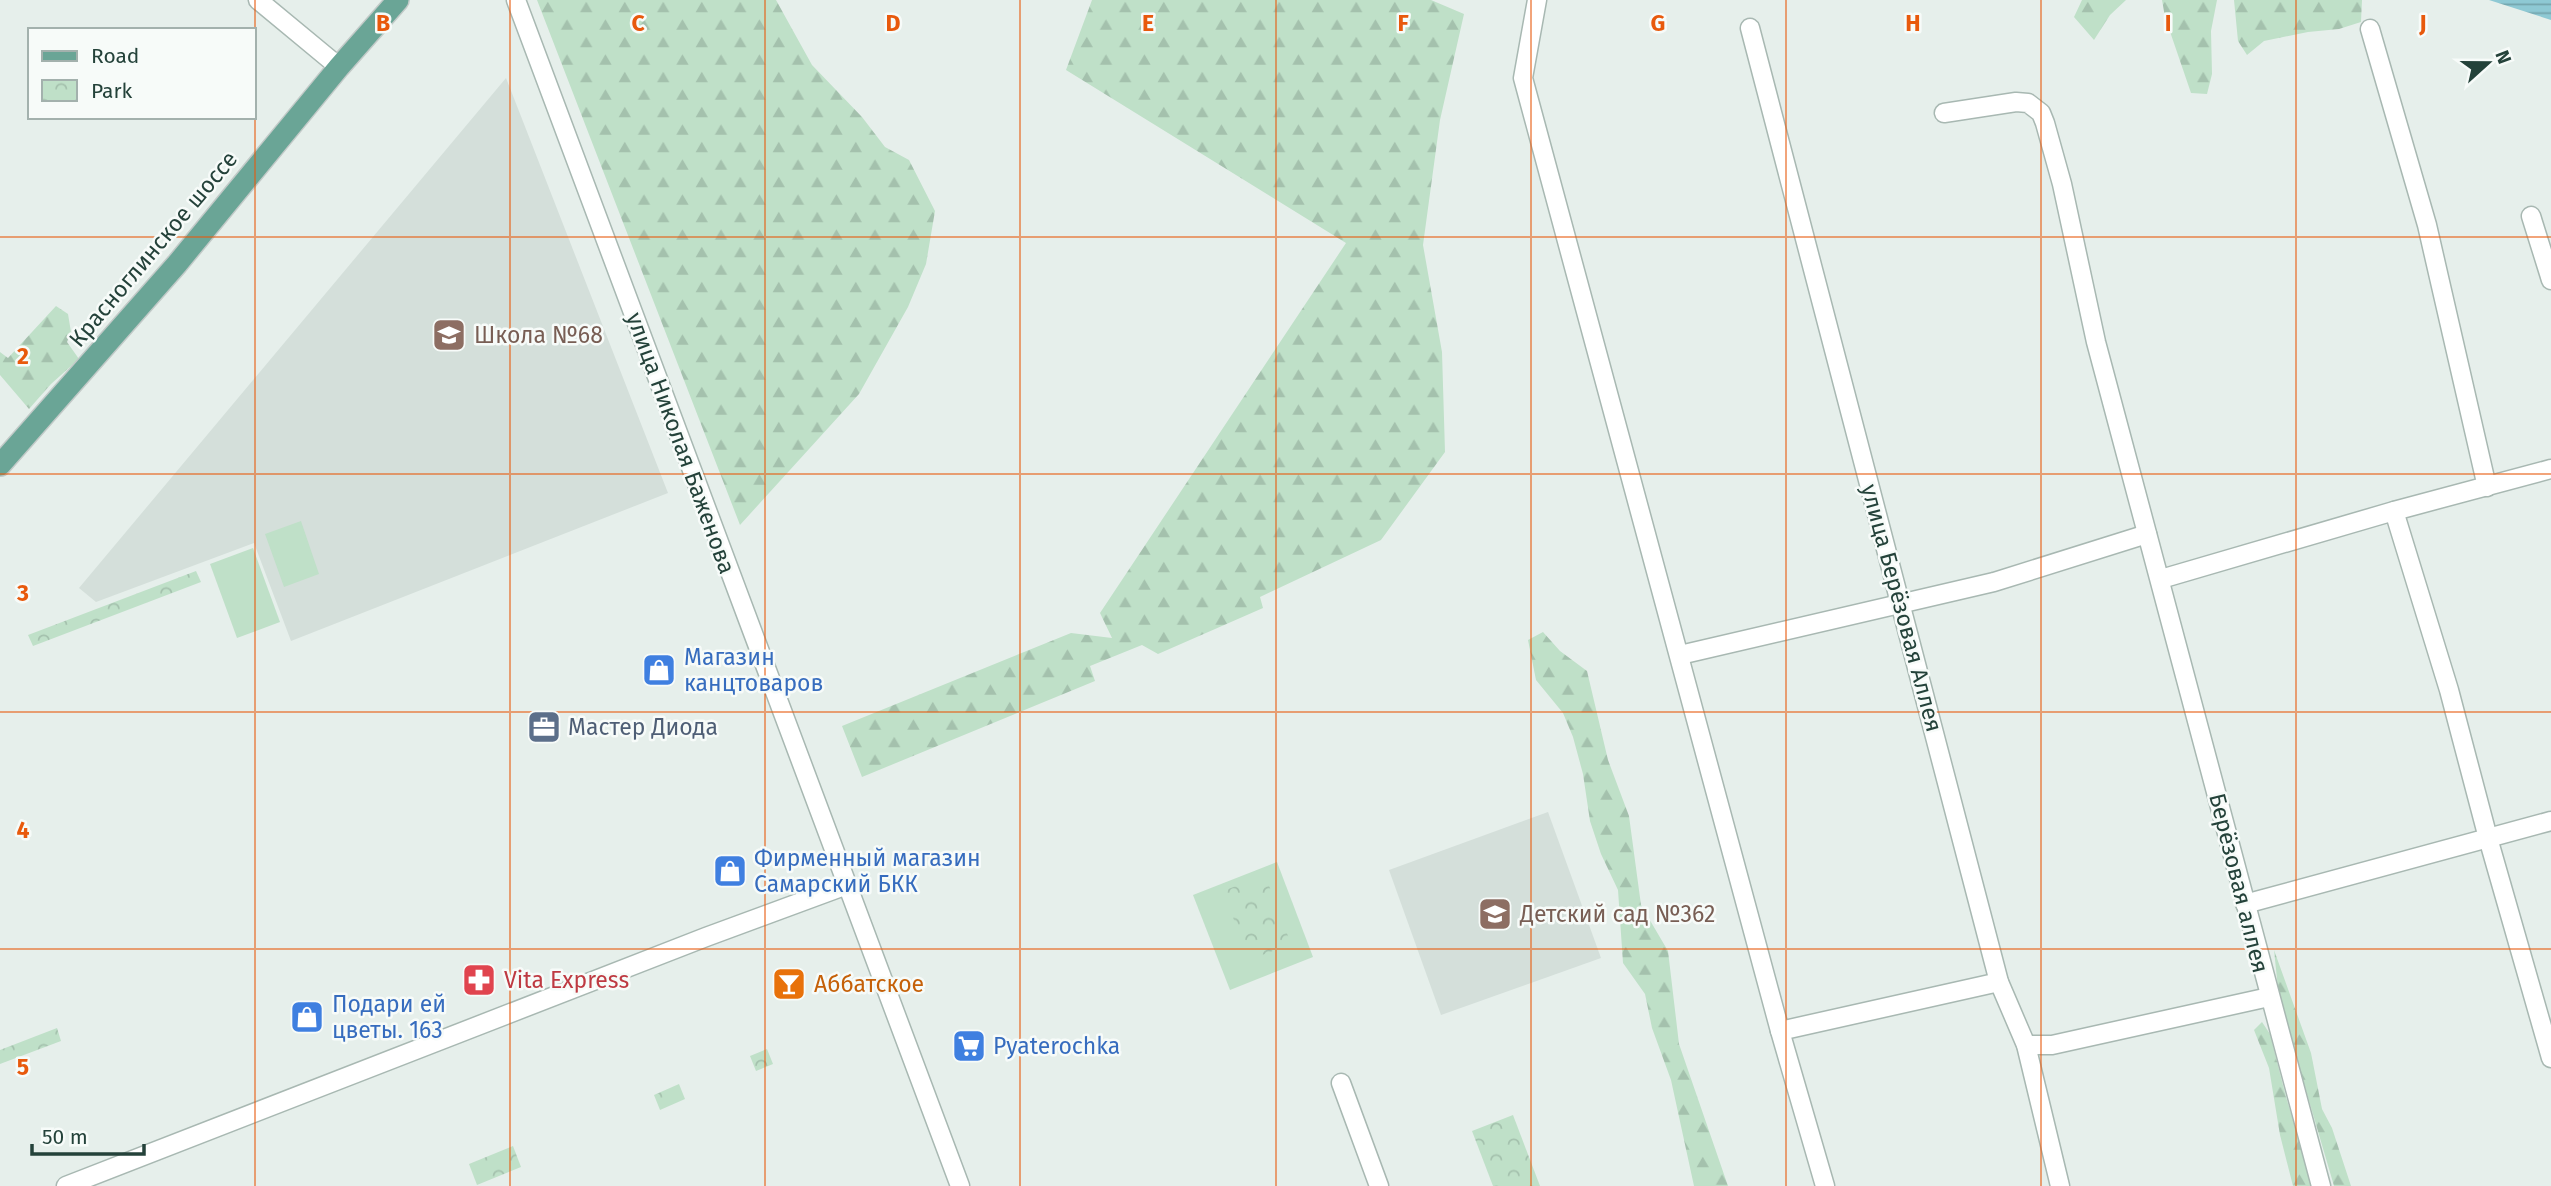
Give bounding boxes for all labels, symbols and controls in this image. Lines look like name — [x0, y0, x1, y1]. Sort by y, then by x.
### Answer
text: B — [376, 9, 390, 37]
text: C — [631, 9, 645, 37]
text: D — [886, 9, 901, 37]
text: E — [1142, 9, 1154, 37]
text: F — [1397, 9, 1409, 37]
text: G — [1651, 9, 1665, 37]
text: H — [1905, 9, 1921, 37]
text: I — [2165, 9, 2171, 37]
text: J — [2418, 9, 2427, 37]
legend — [28, 28, 256, 119]
north arrow — [2453, 28, 2523, 98]
text: Road — [91, 43, 139, 69]
text: N — [2490, 47, 2516, 67]
text: Park — [91, 78, 133, 104]
street label: Красноглинское шоссе — [63, 145, 243, 353]
street label: улица Николая Баженова — [621, 308, 741, 578]
school or university icon: Школа №68 — [430, 316, 468, 354]
place label: Школа №68 — [474, 321, 603, 349]
text: 2 — [17, 342, 29, 370]
street label: улица Берёзовая Аллея — [1855, 481, 1949, 735]
text: 3 — [16, 579, 29, 607]
place label: Магазин канцтоваров — [684, 643, 823, 697]
shop icon: Магазин канцтоваров — [640, 651, 678, 689]
office icon: Мастер Диода — [525, 708, 563, 746]
place label: Мастер Диода — [568, 713, 718, 741]
street label: Берёзовая аллея — [2203, 790, 2275, 976]
text: 4 — [17, 816, 30, 844]
place label: Фирменный магазин Самарский БКК — [754, 844, 981, 898]
shop icon: Фирменный магазин Самарский БКК — [711, 852, 749, 890]
school or university icon: Детский сад №362 — [1476, 895, 1514, 933]
place label: Детский сад №362 — [1519, 900, 1715, 928]
pharmacy icon: Vita Express — [460, 961, 498, 999]
bar icon: Аббатское — [770, 965, 808, 1003]
place label: Vita Express — [504, 966, 629, 994]
place label: Аббатское — [814, 970, 924, 998]
place label: Подари ей цветы. 163 — [332, 990, 446, 1044]
shop icon: Подари ей цветы. 163 — [288, 998, 326, 1036]
supermarket icon: Pyaterochka — [950, 1027, 988, 1065]
place label: Pyaterochka — [993, 1032, 1120, 1060]
text: 5 — [17, 1053, 29, 1081]
scale bar — [32, 1112, 144, 1156]
text: 50 m — [42, 1124, 88, 1150]

